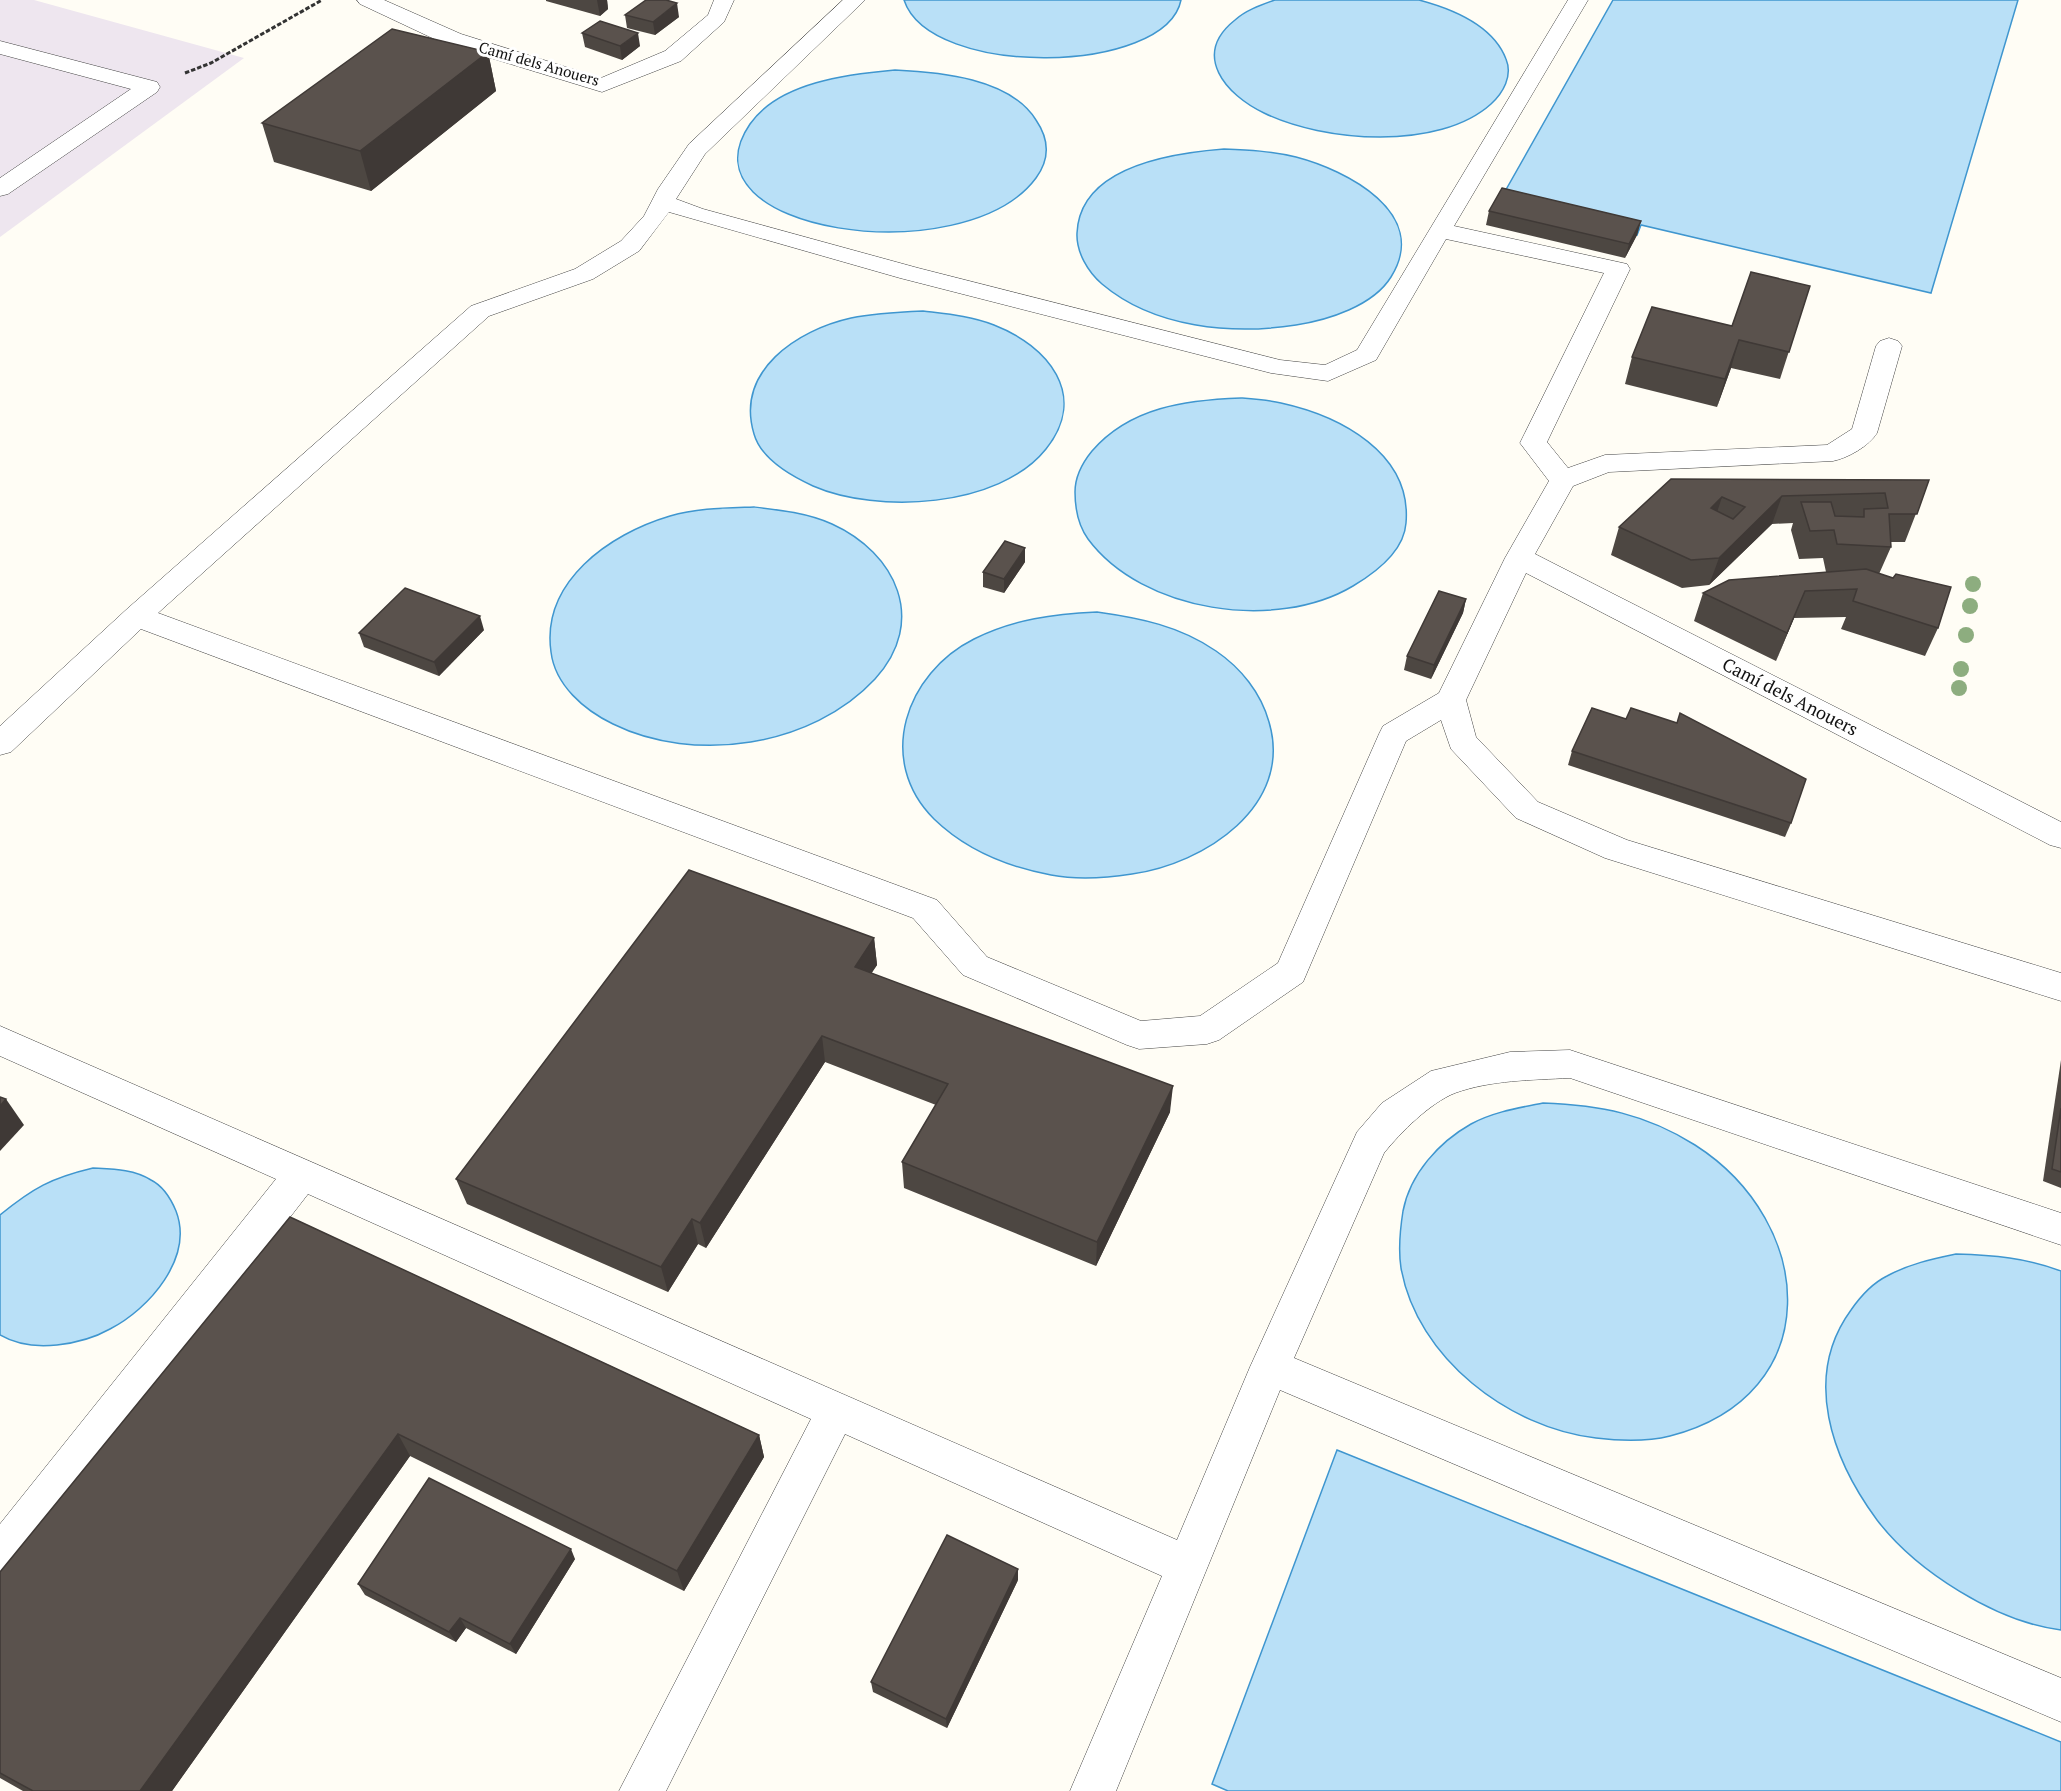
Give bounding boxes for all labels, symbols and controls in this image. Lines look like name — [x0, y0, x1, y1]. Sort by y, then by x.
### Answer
street label: Camí dels Anouers — [477, 36, 602, 90]
street label: Camí dels Anouers — [1718, 652, 1862, 741]

